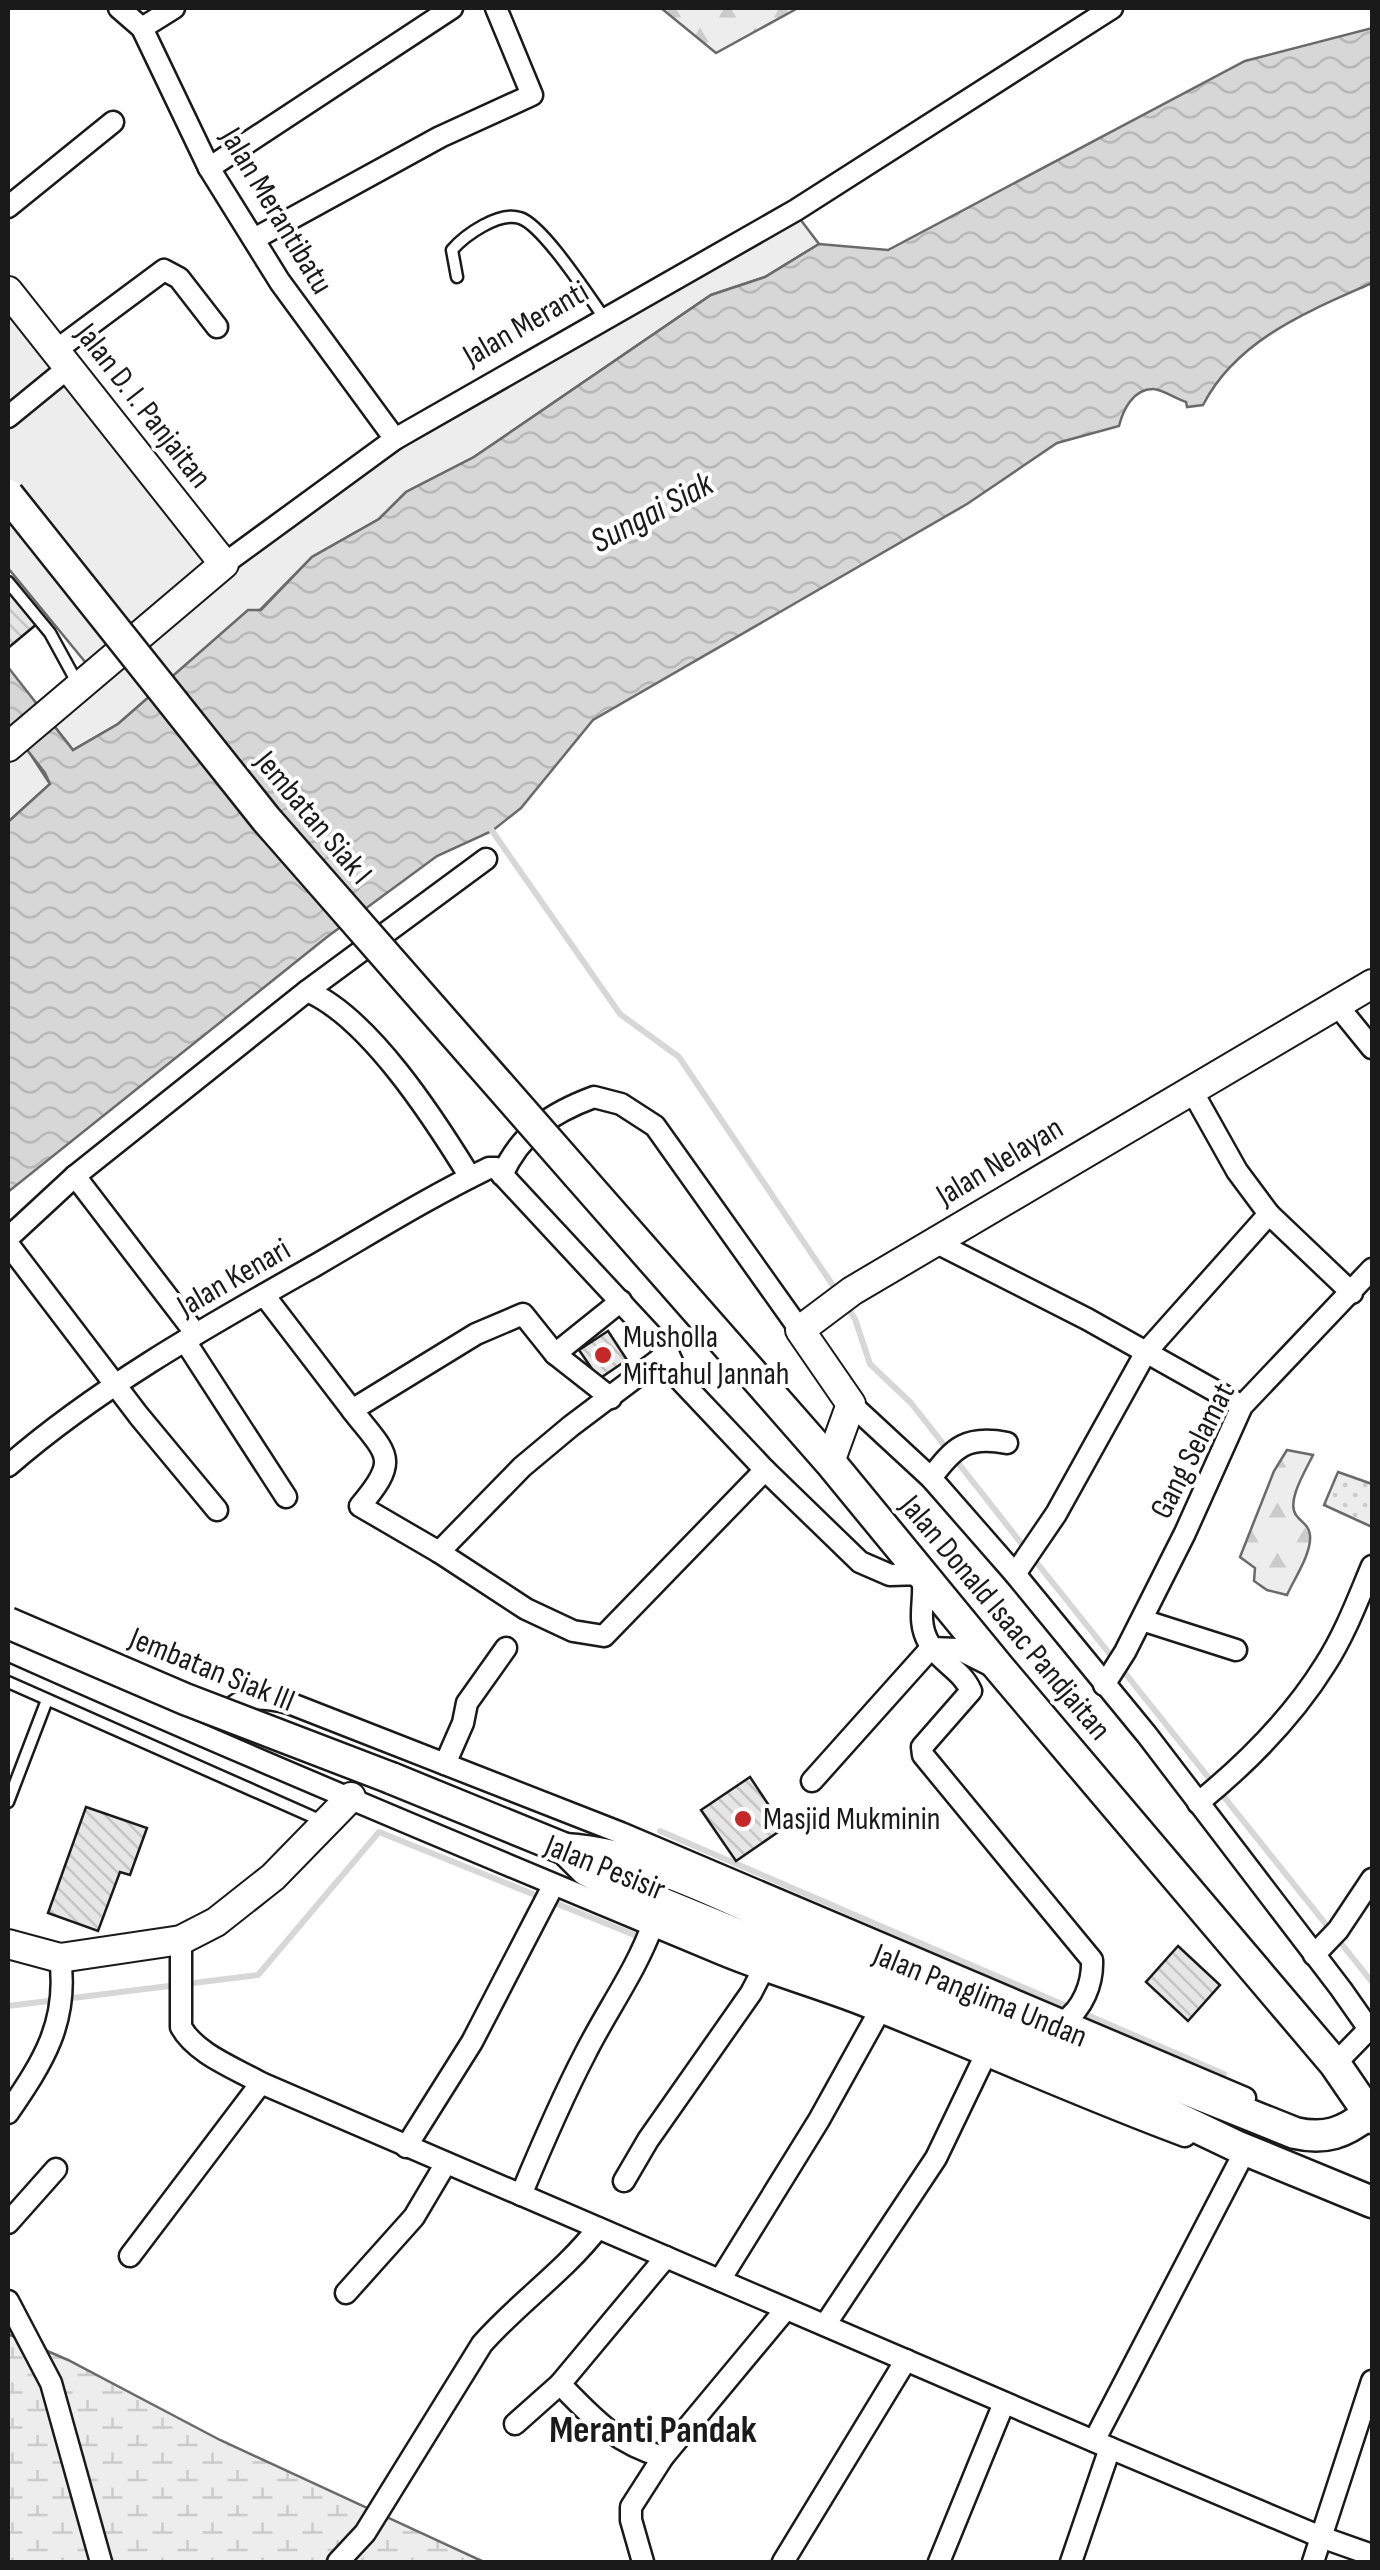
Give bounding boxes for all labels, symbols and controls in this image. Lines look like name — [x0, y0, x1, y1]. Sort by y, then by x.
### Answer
street label: Jalan Merantibatu — [211, 120, 341, 301]
street label: Jalan Meranti — [455, 273, 596, 376]
street label: Jalan D. I. Panjaitan — [66, 315, 219, 496]
water label: Sungai Siak — [584, 463, 721, 563]
street label: Jembatan Siak I — [245, 743, 380, 893]
street label: Jalan Nelayan — [929, 1109, 1071, 1216]
street label: Jalan Kenari — [170, 1230, 297, 1326]
place label: Musholla Miftahul Jannah — [623, 1318, 790, 1394]
marker: Musholla Miftahul Jannah — [592, 1344, 614, 1366]
street label: Gang Selamat — [1142, 1377, 1244, 1525]
street label: Jalan Donald Isaac Pandjaitan — [891, 1487, 1119, 1748]
street label: Jembatan Siak III — [123, 1619, 300, 1721]
place label: Masjid Mukminin — [763, 1800, 940, 1839]
marker: Masjid Mukminin — [732, 1808, 754, 1830]
street label: Jalan Pesisir — [538, 1826, 671, 1910]
street label: Jalan Panglima Undan — [866, 1935, 1093, 2057]
district label: Meranti Pandak — [549, 2408, 757, 2453]

